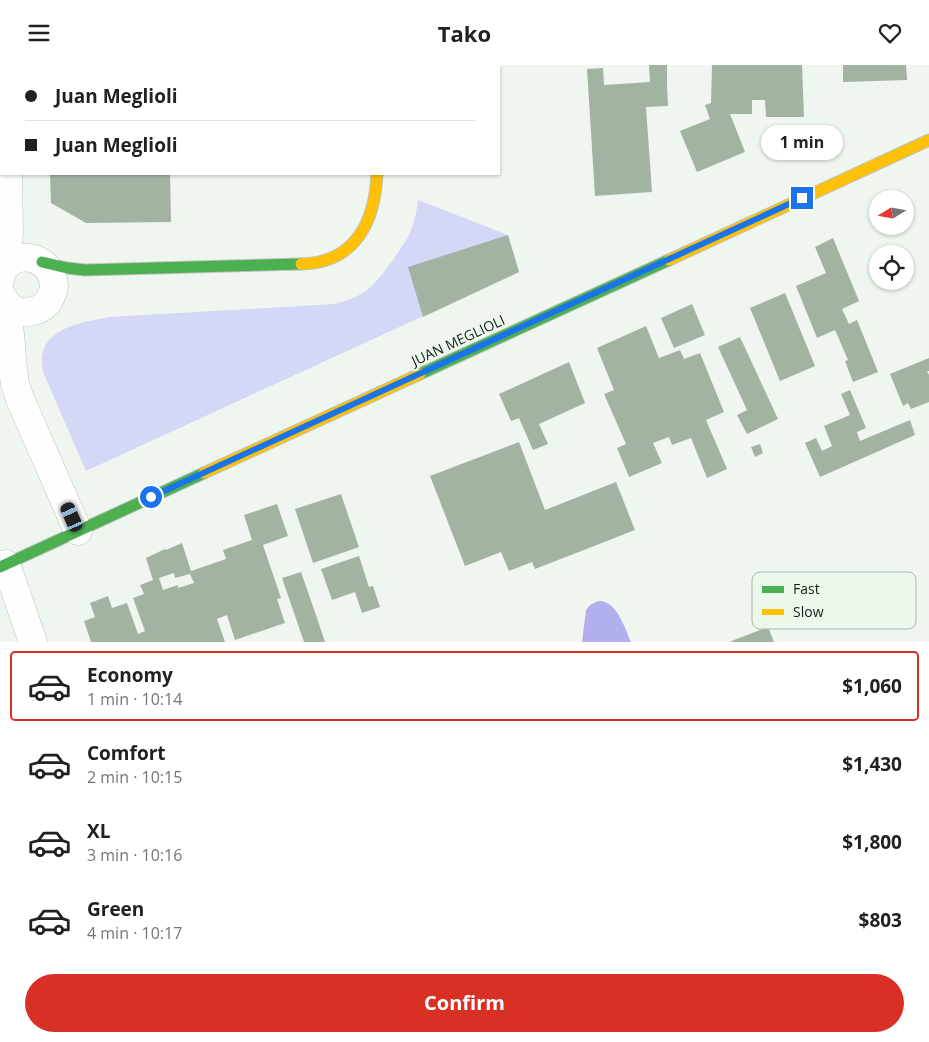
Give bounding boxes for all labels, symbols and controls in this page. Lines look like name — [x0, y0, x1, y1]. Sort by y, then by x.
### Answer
text: Tako — [438, 18, 491, 48]
icon: menu — [25, 19, 53, 47]
icon: heart — [876, 19, 904, 47]
text: Juan Meglioli — [55, 83, 178, 109]
callout: 1 min — [761, 126, 843, 161]
text: 1 min — [780, 131, 824, 153]
text: Juan Meglioli — [55, 132, 178, 158]
route end — [791, 187, 813, 209]
north arrow — [869, 190, 914, 235]
map controls — [869, 190, 914, 290]
button: locate — [869, 245, 914, 290]
street label: JUAN MEGLIOLI — [406, 310, 508, 371]
route start — [140, 486, 162, 508]
car — [59, 500, 84, 534]
legend — [752, 572, 916, 629]
text: Fast — [793, 579, 820, 598]
text: Slow — [793, 602, 824, 621]
text: Economy — [87, 662, 173, 688]
icon: car — [27, 664, 72, 709]
text: $1,060 — [842, 673, 902, 699]
text: 1 min · 10:14 — [87, 688, 182, 710]
text: Comfort — [87, 740, 166, 766]
icon: car — [27, 742, 72, 787]
text: $1,430 — [842, 751, 902, 777]
text: 2 min · 10:15 — [87, 766, 182, 788]
text: XL — [87, 818, 110, 844]
icon: car — [27, 820, 72, 865]
text: $1,800 — [842, 829, 902, 855]
text: 3 min · 10:16 — [87, 844, 182, 866]
text: Green — [87, 896, 144, 922]
icon: car — [27, 898, 72, 943]
text: $803 — [859, 907, 902, 933]
text: 4 min · 10:17 — [87, 922, 182, 944]
button: Confirm — [25, 974, 904, 1032]

